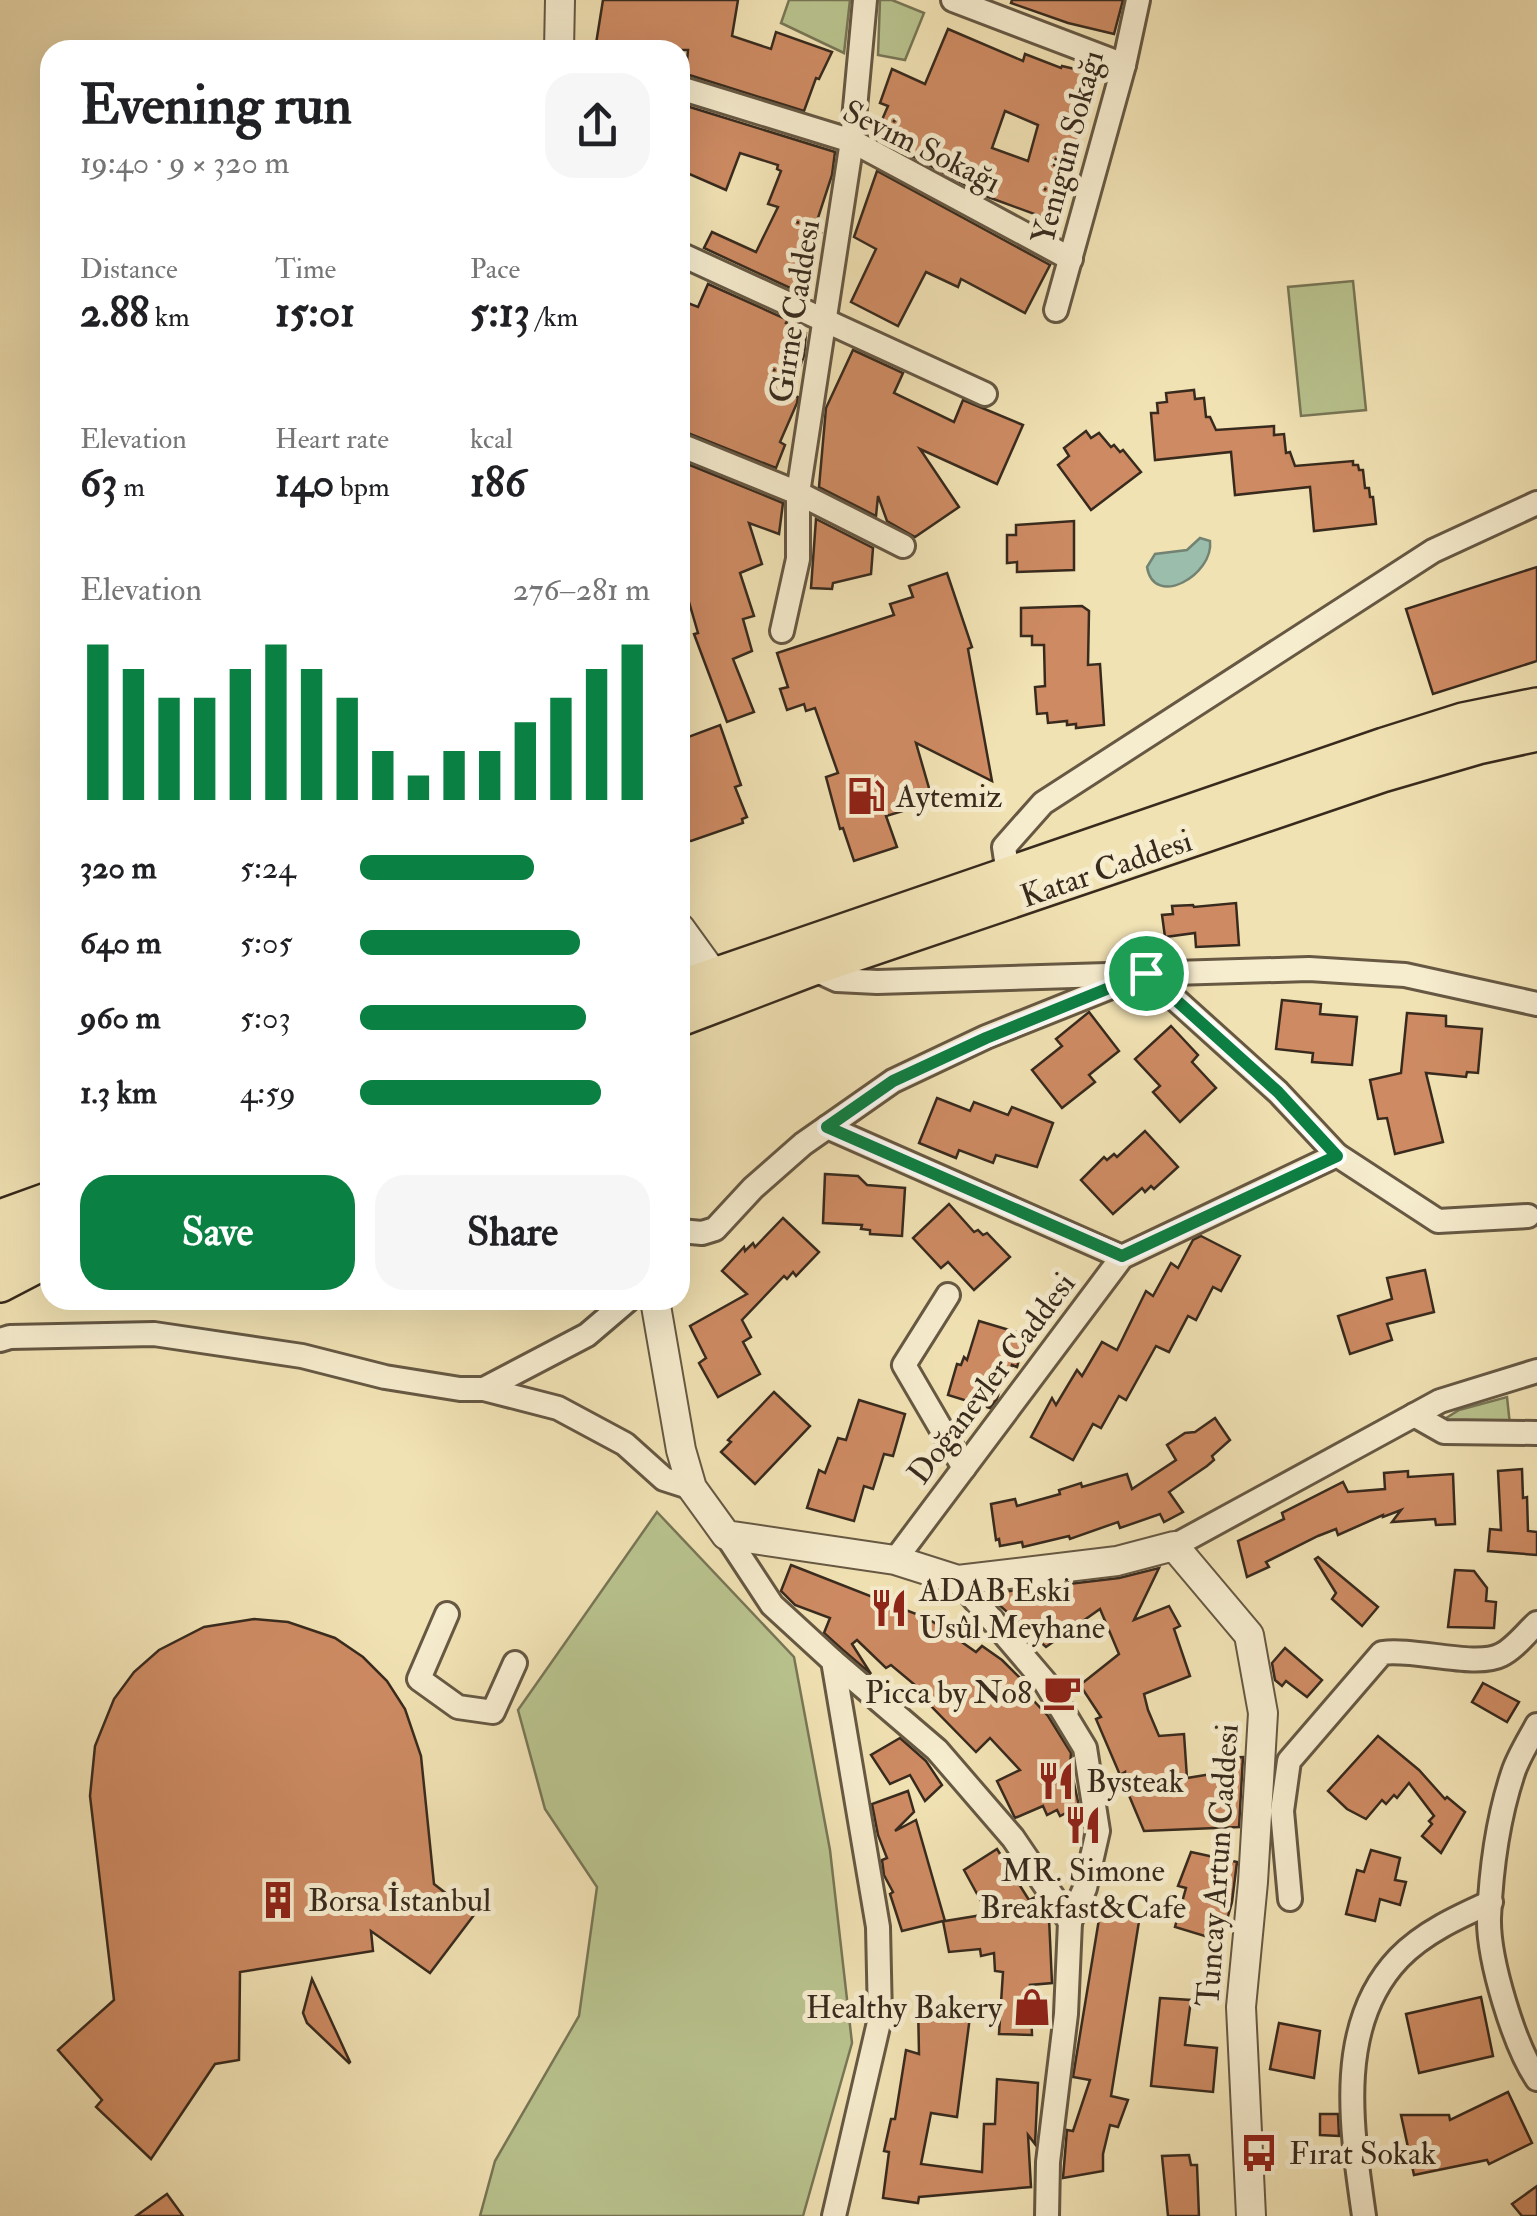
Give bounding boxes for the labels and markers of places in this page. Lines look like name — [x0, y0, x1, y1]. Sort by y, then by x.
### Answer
fuel station icon: Aytemiz — [845, 775, 887, 817]
place label: Aytemiz — [895, 777, 1002, 817]
pin — [1104, 931, 1189, 1016]
place label: ADAB Eski Usûl Meyhane — [918, 1571, 1105, 1648]
restaurant icon: ADAB Eski Usûl Meyhane — [868, 1587, 910, 1629]
cafe icon: Picca by No8 — [1041, 1671, 1083, 1713]
place label: Picca by No8 — [865, 1673, 1032, 1713]
restaurant icon: Bysteak — [1035, 1760, 1077, 1802]
place label: Bysteak — [1086, 1762, 1184, 1802]
restaurant icon: MR. Simone Breakfast&Cafe — [1062, 1804, 1104, 1846]
place label: MR. Simone Breakfast&Cafe — [980, 1851, 1186, 1928]
building icon: Borsa İstanbul — [257, 1879, 299, 1921]
place label: Borsa İstanbul — [308, 1881, 491, 1921]
shop icon: Healthy Bakery — [1011, 1986, 1053, 2028]
place label: Healthy Bakery — [806, 1988, 1003, 2028]
bus stop icon: Fırat Sokak — [1238, 2132, 1280, 2174]
place label: Fırat Sokak — [1289, 2134, 1436, 2174]

